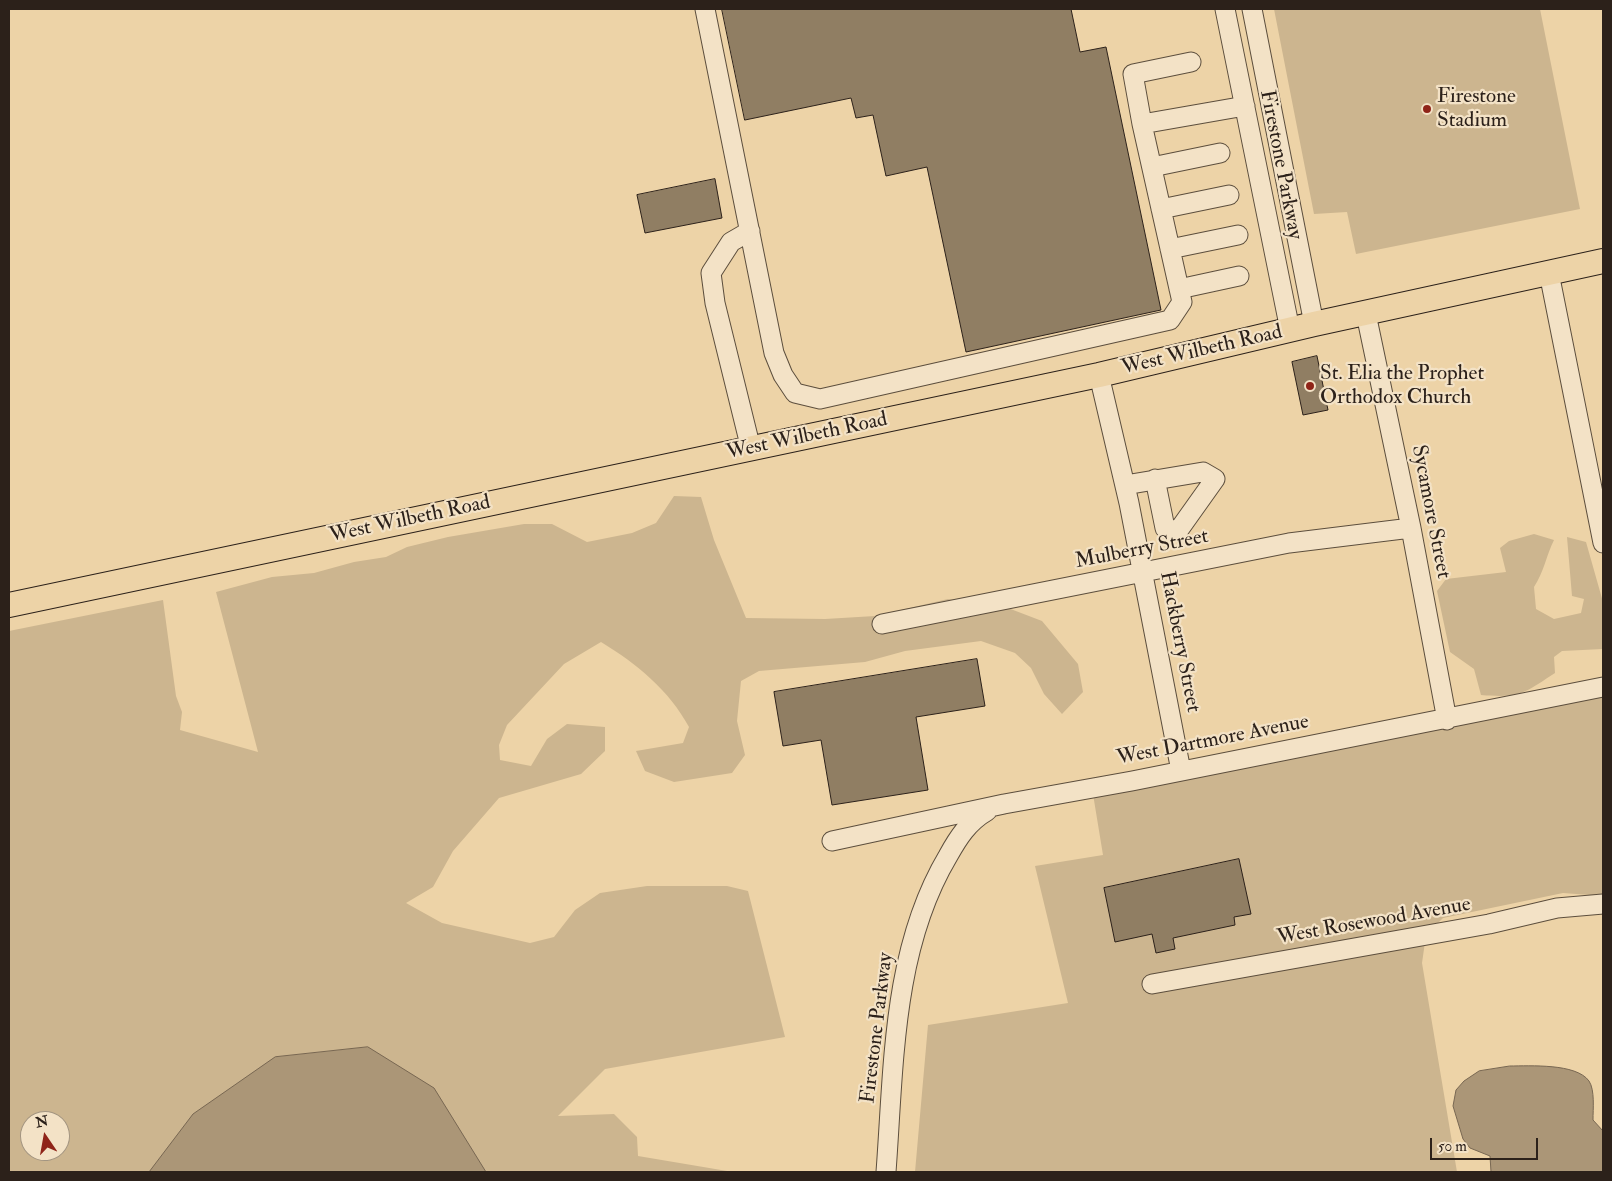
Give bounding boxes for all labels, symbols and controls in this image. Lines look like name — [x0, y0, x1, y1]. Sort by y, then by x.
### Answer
place label: Firestone Stadium — [1437, 84, 1516, 134]
street label: Firestone Parkway — [1253, 88, 1307, 242]
marker: Firestone Stadium — [1421, 103, 1433, 115]
street label: West Wilbeth Road — [1119, 320, 1285, 382]
place label: St. Elia the Prophet Orthodox Church — [1320, 361, 1484, 411]
marker: St. Elia the Prophet Orthodox Church — [1304, 380, 1316, 392]
street label: West Wilbeth Road — [724, 408, 890, 466]
street label: Sycamore Street — [1405, 443, 1455, 581]
street label: West Wilbeth Road — [327, 491, 493, 549]
street label: Mulberry Street — [1073, 525, 1211, 575]
street label: Hackberry Street — [1153, 569, 1205, 715]
street label: West Dartmore Avenue — [1115, 710, 1311, 772]
street label: West Rosewood Avenue — [1275, 893, 1473, 951]
street label: Firestone Parkway — [856, 951, 900, 1105]
north arrow — [20, 1111, 70, 1161]
text: N — [34, 1112, 50, 1131]
scale bar — [1432, 1128, 1540, 1160]
text: 50 m — [1438, 1137, 1467, 1156]

